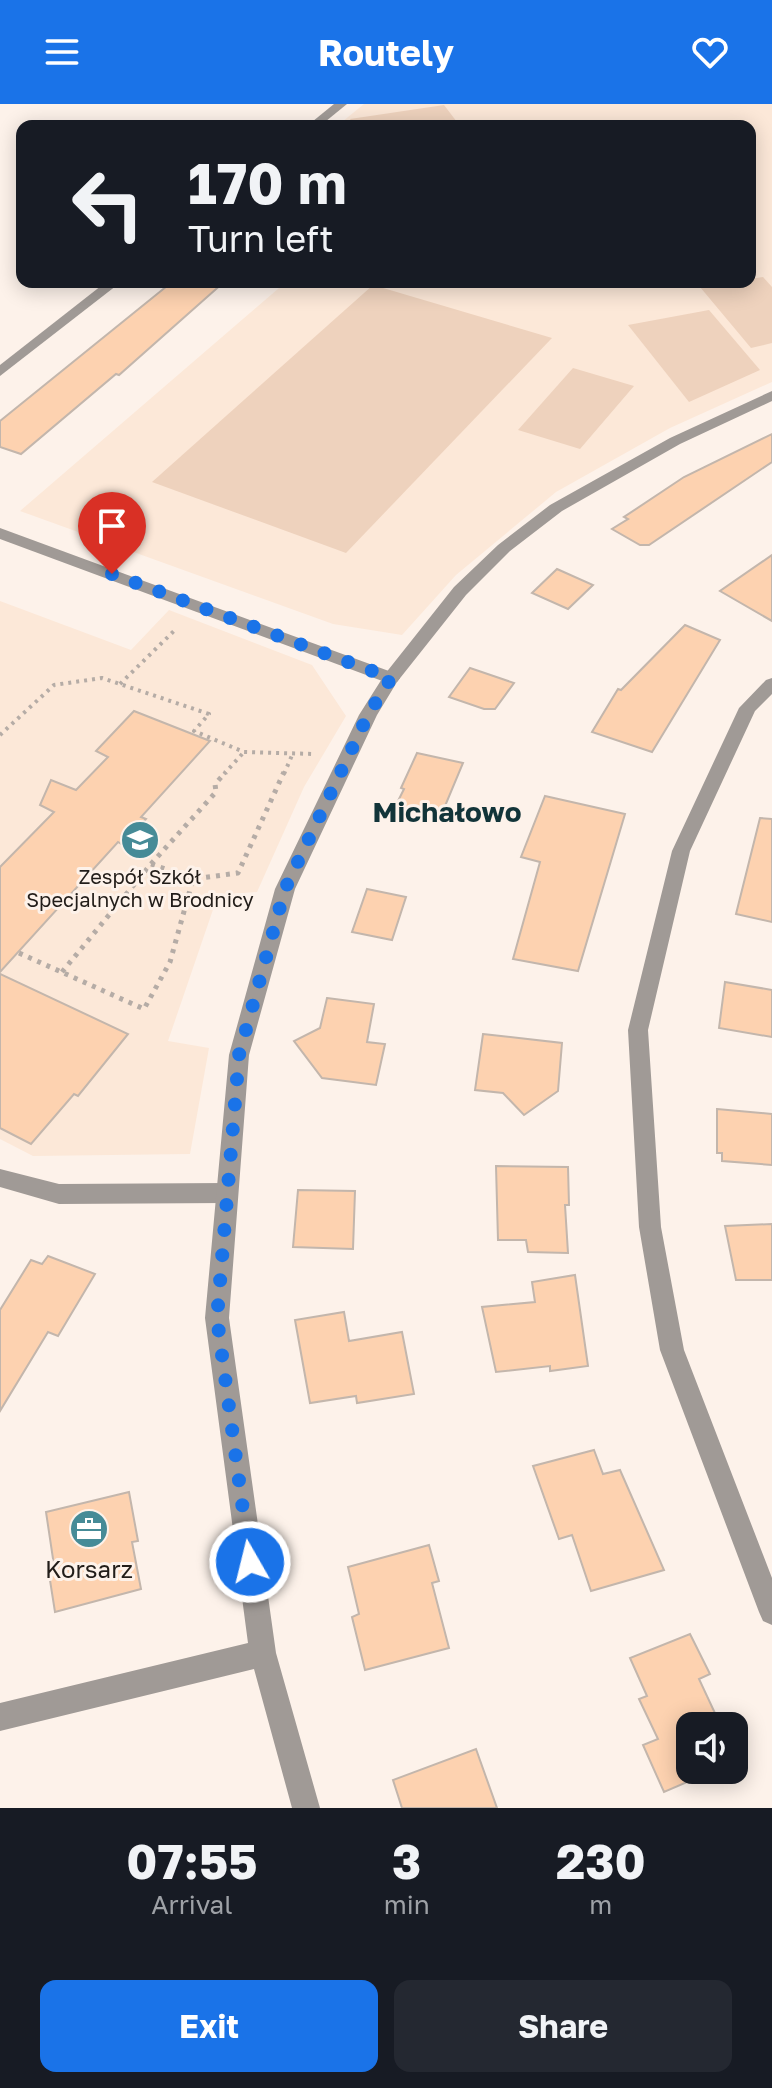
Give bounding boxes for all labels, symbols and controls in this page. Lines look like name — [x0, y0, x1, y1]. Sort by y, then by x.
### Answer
icon: menu — [40, 30, 84, 74]
icon: heart — [688, 30, 732, 74]
text: Routely — [318, 31, 454, 74]
text: 170 m — [188, 149, 347, 216]
icon: left — [56, 152, 160, 256]
text: Turn left — [188, 217, 334, 260]
pin — [78, 492, 146, 574]
icon: arrive — [90, 504, 134, 548]
district label: Michałowo — [373, 795, 521, 828]
school or university icon: Zespół Szkół Specjalnych w Brodnicy — [119, 819, 161, 861]
place label: Zespół Szkół Specjalnych w Brodnicy — [26, 864, 254, 911]
office icon: Korsarz — [68, 1508, 110, 1550]
position arrow — [208, 1520, 292, 1604]
place label: Korsarz — [45, 1554, 133, 1583]
map controls — [676, 1712, 748, 1784]
button: sound — [676, 1712, 748, 1784]
text: 07:55 — [126, 1832, 258, 1890]
text: 3 — [392, 1832, 421, 1890]
text: 230 — [556, 1832, 646, 1890]
text: Arrival — [151, 1889, 233, 1920]
text: min — [384, 1889, 430, 1920]
text: m — [589, 1889, 612, 1920]
button: Exit — [40, 1980, 378, 2072]
button: Share — [394, 1980, 732, 2072]

